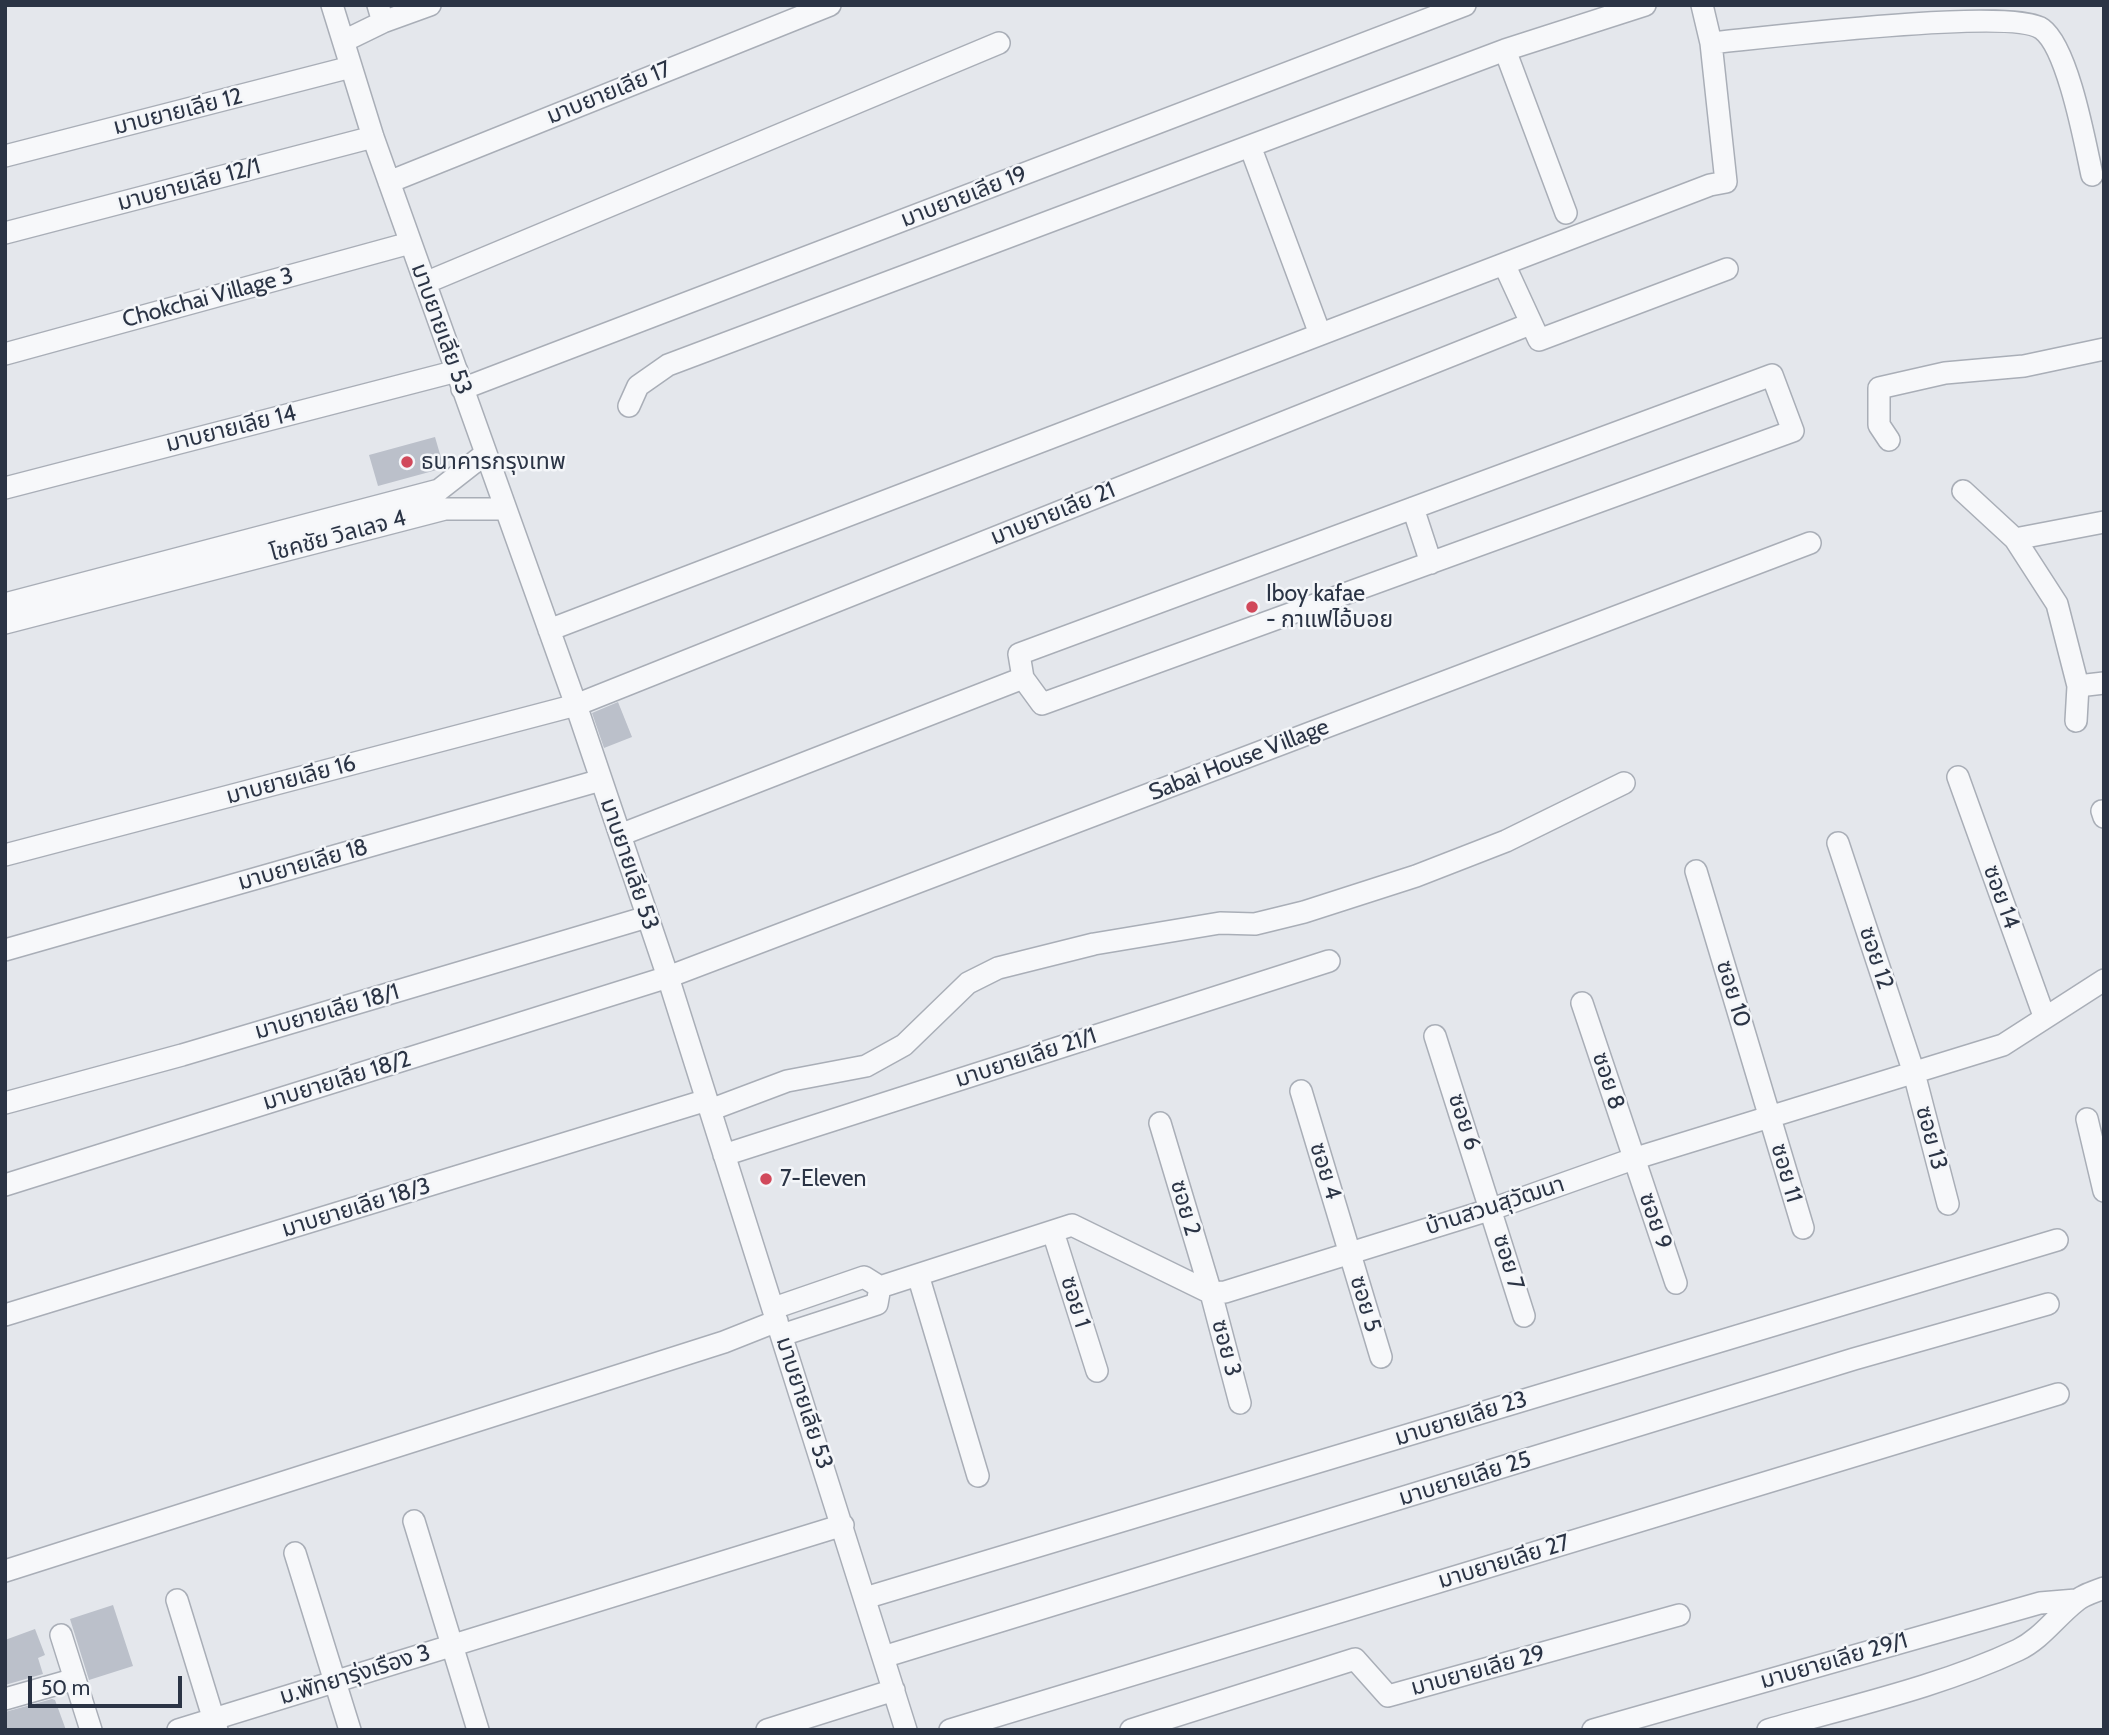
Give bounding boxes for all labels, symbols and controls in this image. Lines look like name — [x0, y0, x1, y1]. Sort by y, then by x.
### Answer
street label: มาบยายเลีย 17 — [543, 56, 675, 130]
street label: มาบยายเลีย 12 — [111, 83, 245, 141]
street label: มาบยายเลีย 12/1 — [114, 153, 264, 217]
street label: มาบยายเลีย 19 — [897, 160, 1031, 234]
street label: มาบยายเลีย 53 — [405, 260, 477, 398]
street label: Chokchai Village 3 — [120, 262, 296, 334]
street label: มาบยายเลีย 14 — [163, 399, 299, 459]
place label: ธนาคารกรุงเทพ — [421, 448, 566, 476]
marker: ธนาคารกรุงเทพ — [399, 454, 415, 470]
street label: มาบยายเลีย 21 — [987, 476, 1119, 552]
street label: โชคชัย วิลเลจ 4 — [267, 505, 409, 567]
place label: Iboy kafae - กาแฟไอ้บอย — [1266, 580, 1393, 634]
marker: Iboy kafae - กาแฟไอ้บอย — [1244, 599, 1260, 615]
street label: Sabai House Village — [1145, 713, 1333, 807]
street label: มาบยายเลีย 16 — [223, 749, 359, 811]
street label: มาบยายเลีย 53 — [594, 795, 664, 933]
street label: มาบยายเลีย 18 — [235, 833, 371, 897]
street label: ซอย 14 — [1977, 861, 2025, 933]
street label: ซอย 12 — [1853, 923, 1899, 993]
street label: ซอย 10 — [1710, 957, 1756, 1031]
street label: มาบยายเลีย 18/1 — [252, 978, 402, 1046]
street label: มาบยายเลีย 21/1 — [952, 1022, 1100, 1094]
street label: มาบยายเลีย 18/2 — [260, 1045, 414, 1117]
street label: ซอย 8 — [1586, 1049, 1630, 1113]
street label: ซอย 6 — [1442, 1090, 1486, 1154]
street label: ซอย 13 — [1909, 1103, 1953, 1173]
street label: ซอย 4 — [1303, 1139, 1347, 1203]
street label: ซอย 11 — [1764, 1140, 1808, 1206]
place label: 7-Eleven — [780, 1165, 866, 1193]
marker: 7-Eleven — [758, 1171, 774, 1187]
street label: บ้านสวนสุวัฒนา — [1422, 1171, 1568, 1241]
street label: มาบยายเลีย 18/3 — [278, 1172, 434, 1244]
street label: ซอย 2 — [1164, 1177, 1206, 1239]
street label: ซอย 9 — [1633, 1189, 1677, 1253]
street label: ซอย 7 — [1487, 1231, 1529, 1293]
street label: ซอย 1 — [1054, 1273, 1096, 1331]
street label: ซอย 5 — [1343, 1273, 1387, 1335]
street label: ซอย 3 — [1205, 1317, 1247, 1379]
street label: มาบยายเลีย 53 — [770, 1333, 838, 1473]
street label: มาบยายเลีย 23 — [1391, 1386, 1531, 1452]
street label: มาบยายเลีย 25 — [1395, 1446, 1535, 1512]
street label: มาบยายเลีย 27 — [1435, 1529, 1573, 1595]
street label: มาบยายเลีย 29/1 — [1757, 1627, 1911, 1695]
street label: ม.พัทยารุ่งเรือง 3 — [276, 1639, 434, 1711]
street label: มาบยายเลีย 29 — [1408, 1640, 1548, 1702]
scale bar — [32, 1662, 186, 1706]
text: 50 m — [41, 1675, 90, 1700]

